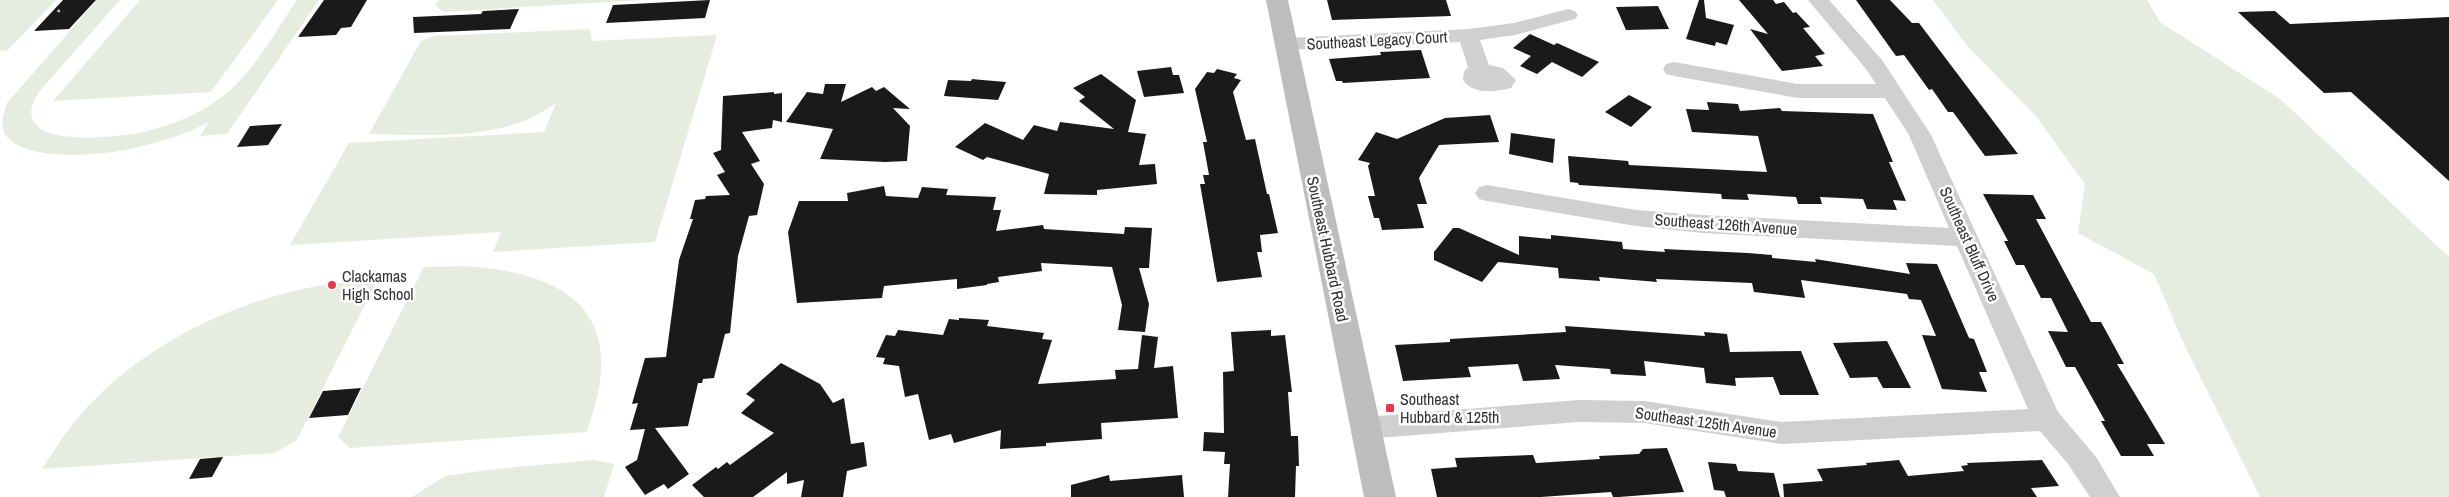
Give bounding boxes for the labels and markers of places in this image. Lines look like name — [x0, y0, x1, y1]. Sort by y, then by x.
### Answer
place label: Clackamas High School — [342, 265, 414, 305]
marker: Clackamas High School — [326, 279, 338, 291]
place label: Southeast Hubbard & 125th — [1400, 388, 1499, 428]
marker: Southeast Hubbard & 125th — [1384, 402, 1396, 414]

